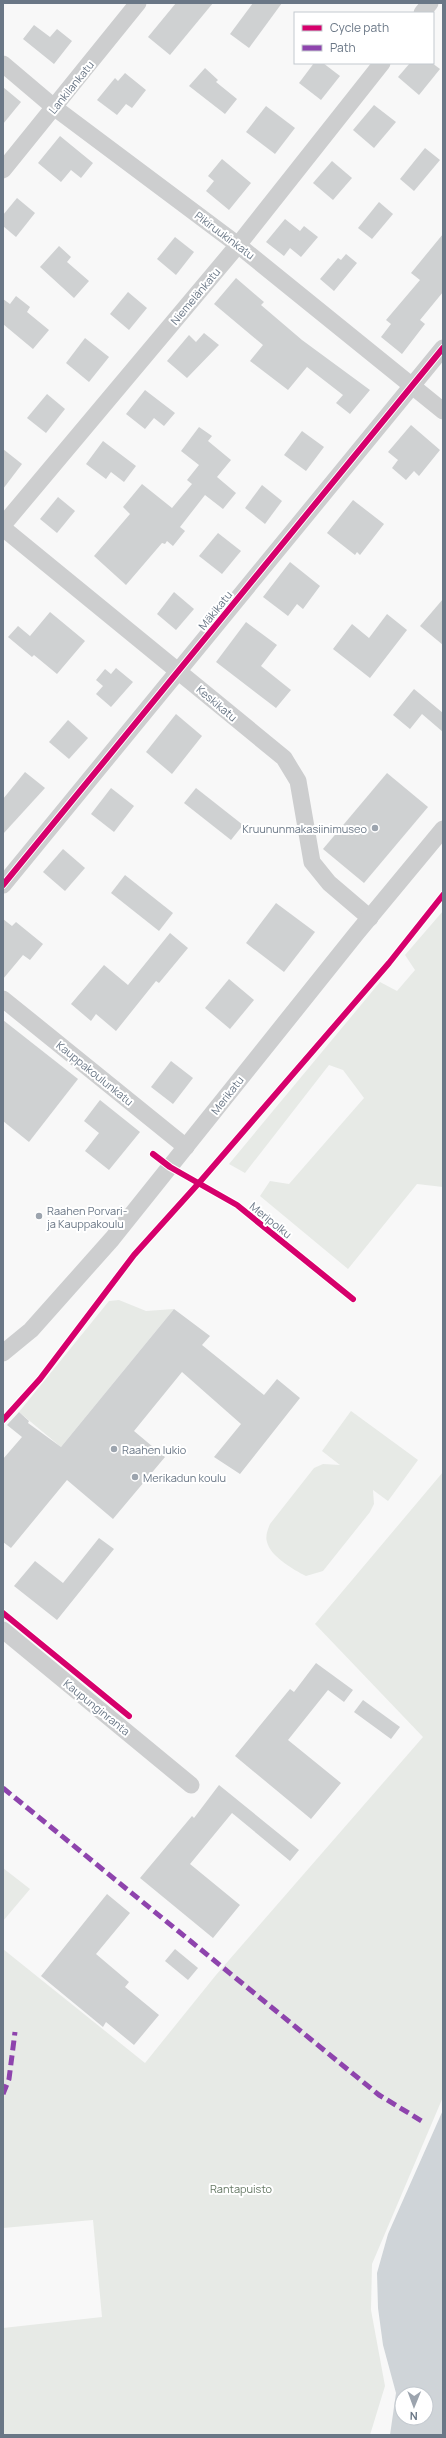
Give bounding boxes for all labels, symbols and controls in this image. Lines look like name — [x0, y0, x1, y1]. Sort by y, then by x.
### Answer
legend — [294, 12, 434, 64]
text: Cycle path — [330, 19, 389, 36]
text: Path — [330, 39, 356, 56]
street label: Lankilankatu — [45, 57, 97, 117]
street label: Pikiruukinkatu — [192, 208, 258, 262]
street label: Niemelänkatu — [167, 264, 223, 328]
street label: Mäkikatu — [195, 587, 235, 633]
street label: Keskikatu — [193, 682, 241, 724]
place label: Kruununmakasiinimuseo — [242, 821, 367, 836]
marker: Kruununmakasiinimuseo — [370, 823, 380, 833]
street label: Kauppakoulunkatu — [53, 1037, 137, 1109]
street label: Merikatu — [207, 1073, 247, 1117]
street label: Meripolku — [247, 1199, 295, 1241]
place label: Raahen Porvari- ja Kauppakoulu — [46, 1203, 127, 1231]
marker: Raahen Porvari- ja Kauppakoulu — [34, 1211, 44, 1221]
place label: Raahen lukio — [122, 1442, 187, 1457]
marker: Raahen lukio — [109, 1444, 119, 1454]
place label: Merikadun koulu — [143, 1470, 226, 1485]
marker: Merikadun koulu — [130, 1472, 140, 1482]
street label: Kaupunginranta — [61, 1676, 133, 1738]
park label: Rantapuisto — [210, 2181, 273, 2196]
north arrow — [394, 2386, 434, 2426]
text: N — [410, 2409, 418, 2424]

